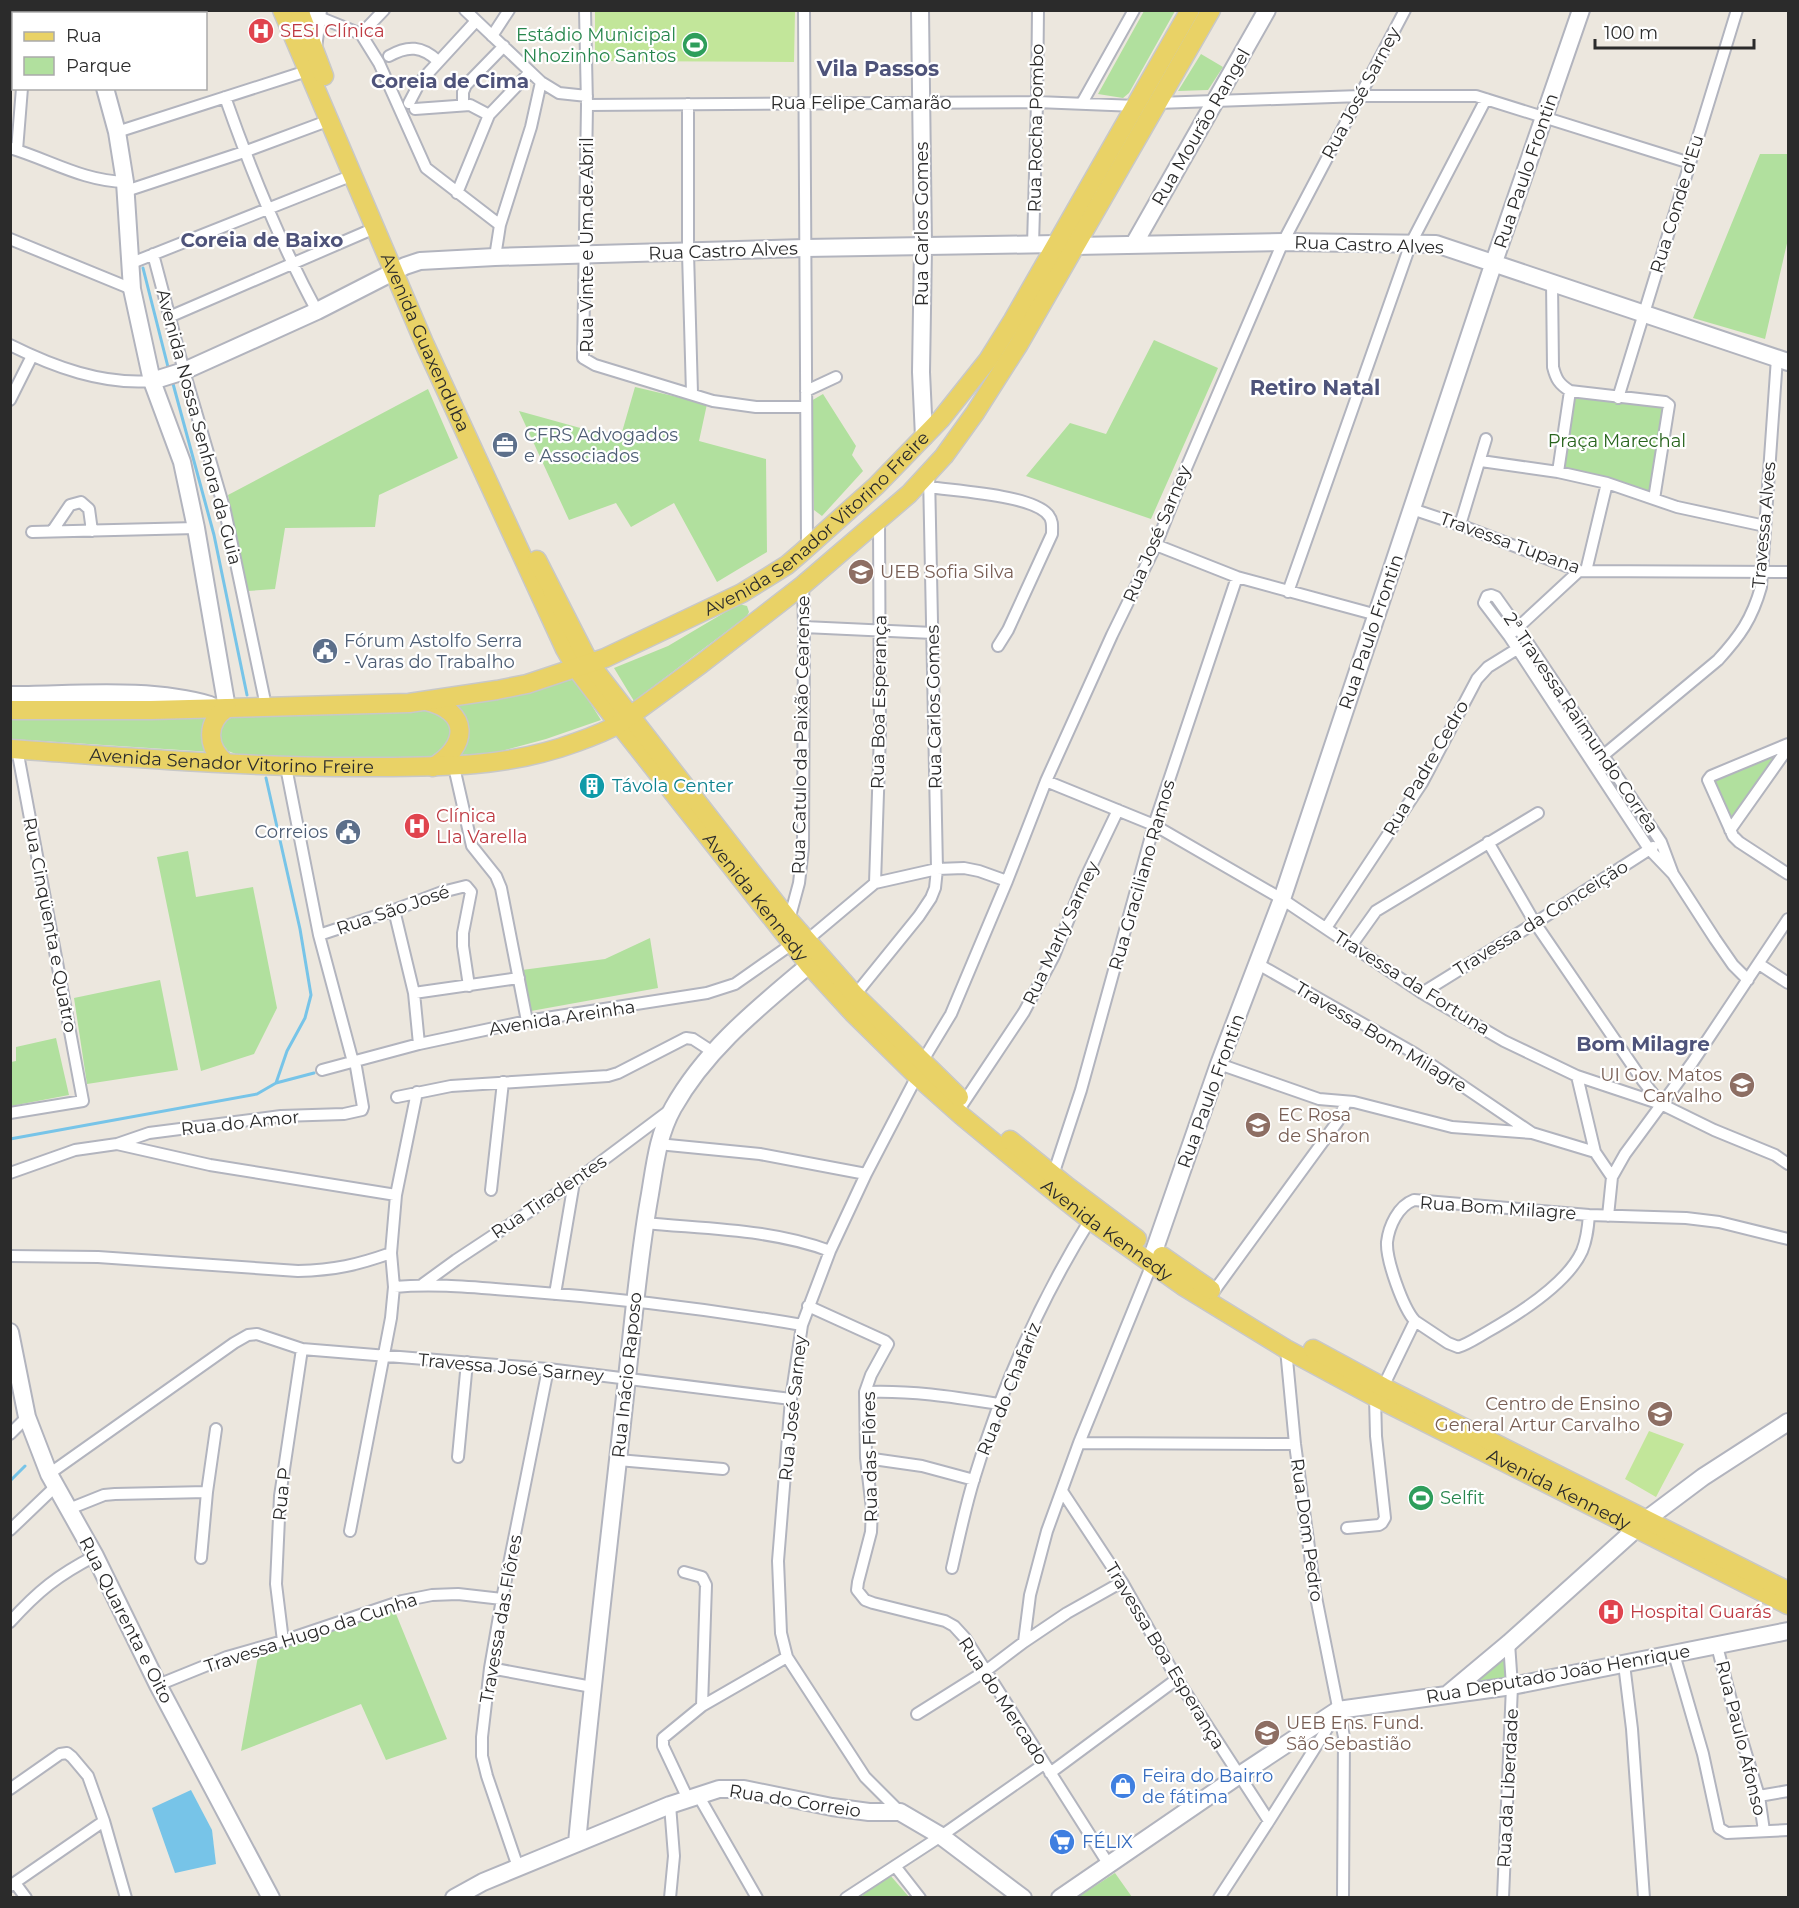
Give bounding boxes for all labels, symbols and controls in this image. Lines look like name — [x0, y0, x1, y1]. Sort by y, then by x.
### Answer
legend — [12, 12, 207, 90]
scale bar — [1595, 12, 1754, 50]
hospital icon: SESI Clínica — [246, 16, 276, 46]
place label: SESI Clínica — [280, 20, 385, 42]
text: 100 m — [1604, 22, 1658, 44]
street label: Rua José Sarney — [1317, 23, 1405, 163]
place label: Estádio Municipal Nhozinho Santos — [516, 24, 676, 67]
text: Rua — [66, 25, 102, 47]
sports icon: Estádio Municipal Nhozinho Santos — [680, 30, 710, 60]
street label: Rua Rocha Pombo — [1024, 43, 1048, 213]
street label: Rua Mourão Rangel — [1147, 44, 1255, 210]
text: Parque — [66, 55, 132, 77]
district label: Vila Passos — [816, 56, 939, 81]
district label: Coreia de Cima — [371, 69, 529, 93]
street label: Rua Paulo Frontin — [1489, 91, 1563, 251]
street label: Rua Felipe Camarão — [770, 92, 952, 114]
street label: Rua Conde d'Eu — [1645, 132, 1709, 276]
street label: Rua Vinte e Um de Abril — [576, 137, 598, 353]
street label: Rua Carlos Gomes — [911, 142, 933, 306]
district label: Coreia de Baixo — [181, 228, 343, 252]
street label: Rua Castro Alves — [1294, 231, 1444, 259]
street label: Rua Castro Alves — [648, 237, 798, 265]
street label: Avenida Guaxenduba — [376, 250, 475, 435]
street label: Avenida Nossa Senhora da Guia — [152, 287, 246, 567]
district label: Retiro Natal — [1250, 375, 1380, 400]
place label: CFRS Advogados e Associados — [524, 424, 678, 467]
street label: Avenida Senador Vitorino Freire — [700, 427, 934, 620]
office icon: CFRS Advogados e Associados — [490, 430, 520, 460]
park label: Praça Marechal — [1548, 430, 1686, 452]
street label: Travessa Alves — [1747, 460, 1781, 589]
street label: Rua José Sarney — [1118, 462, 1196, 606]
street label: Travessa Tupana — [1437, 507, 1583, 579]
street label: Rua Paulo Frontin — [1334, 552, 1408, 712]
school or university icon: UEB Sofia Silva — [846, 557, 876, 587]
place label: UEB Sofia Silva — [880, 561, 1014, 583]
street label: Rua Catulo da Paixão Cearense — [788, 595, 814, 875]
street label: 2ª Travessa Raimundo Corrêa — [1499, 609, 1663, 837]
street label: Rua Boa Esperança — [866, 615, 892, 789]
street label: Rua Carlos Gomes — [922, 624, 946, 789]
place label: Fórum Astolfo Serra - Varas do Trabalho — [344, 630, 522, 673]
public building icon: Fórum Astolfo Serra - Varas do Trabalho — [310, 636, 340, 666]
street label: Rua Padre Cedro — [1378, 697, 1474, 839]
street label: Avenida Senador Vitorino Freire — [89, 744, 374, 778]
building icon: Távola Center — [577, 771, 607, 801]
place label: Távola Center — [612, 775, 734, 797]
street label: Rua Graciliano Ramos — [1104, 777, 1180, 973]
place label: Clínica LIa Varella — [436, 805, 528, 848]
hospital icon: Clínica LIa Varella — [402, 811, 432, 841]
street label: Rua Cinqüenta e Quatro — [18, 815, 82, 1035]
public building icon: Correios — [333, 817, 363, 847]
place label: Correios — [255, 821, 328, 843]
street label: Avenida Kennedy — [698, 828, 813, 966]
street label: Travessa da Conceição — [1450, 855, 1632, 981]
street label: Rua Marly Sarney — [1018, 857, 1104, 1008]
street label: Rua São José — [334, 880, 453, 940]
street label: Travessa da Fortuna — [1330, 926, 1494, 1040]
street label: Travessa Bom Milagre — [1291, 977, 1471, 1097]
street label: Avenida Areinha — [487, 996, 637, 1040]
street label: Rua Paulo Frontin — [1173, 1011, 1249, 1171]
district label: Bom Milagre — [1576, 1032, 1710, 1056]
place label: UI Gov. Matos Carvalho — [1600, 1064, 1722, 1107]
school or university icon: UI Gov. Matos Carvalho — [1727, 1070, 1757, 1100]
place label: EC Rosa de Sharon — [1278, 1104, 1370, 1147]
street label: Rua do Amor — [180, 1106, 300, 1140]
school or university icon: EC Rosa de Sharon — [1243, 1110, 1273, 1140]
street label: Rua Tiradentes — [487, 1150, 611, 1244]
street label: Avenida Kennedy — [1037, 1175, 1177, 1286]
street label: Rua Bom Milagre — [1419, 1192, 1577, 1224]
street label: Rua Inácio Raposo — [607, 1291, 647, 1459]
street label: Rua do Chafariz — [972, 1319, 1046, 1459]
street label: Rua José Sarney — [774, 1334, 812, 1482]
street label: Travessa José Sarney — [417, 1349, 605, 1387]
street label: Rua das Flôres — [858, 1391, 882, 1523]
place label: Centro de Ensino General Artur Carvalho — [1435, 1393, 1640, 1436]
school or university icon: Centro de Ensino General Artur Carvalho — [1645, 1399, 1675, 1429]
street label: Avenida Kennedy — [1483, 1444, 1634, 1535]
street label: Rua Dom Pedro — [1286, 1457, 1328, 1603]
street label: Rua P — [268, 1466, 296, 1522]
sports icon: Selfit — [1406, 1483, 1436, 1513]
place label: Selfit — [1440, 1487, 1485, 1509]
street label: Rua Quarenta e Oito — [74, 1533, 178, 1707]
street label: Travessa das Flôres — [475, 1533, 527, 1705]
street label: Travessa Boa Esperança — [1100, 1559, 1230, 1753]
street label: Travessa Hugo da Cunha — [202, 1588, 420, 1678]
hospital icon: Hospital Guarás — [1596, 1597, 1626, 1627]
place label: Hospital Guarás — [1630, 1601, 1771, 1623]
street label: Rua do Mercado — [953, 1633, 1053, 1769]
street label: Rua Deputado João Henrique — [1424, 1640, 1692, 1708]
street label: Rua Paulo Afonso — [1711, 1658, 1771, 1818]
street label: Rua da Liberdade — [1493, 1708, 1523, 1868]
place label: UEB Ens. Fund. São Sebastião — [1286, 1712, 1423, 1755]
school or university icon: UEB Ens. Fund. São Sebastião — [1252, 1718, 1282, 1748]
place label: Feira do Bairro de fátima — [1142, 1765, 1273, 1808]
shop icon: Feira do Bairro de fátima — [1108, 1771, 1138, 1801]
street label: Rua do Correio — [727, 1780, 863, 1822]
supermarket icon: FÉLIX — [1047, 1827, 1077, 1857]
place label: FÉLIX — [1082, 1831, 1133, 1853]

